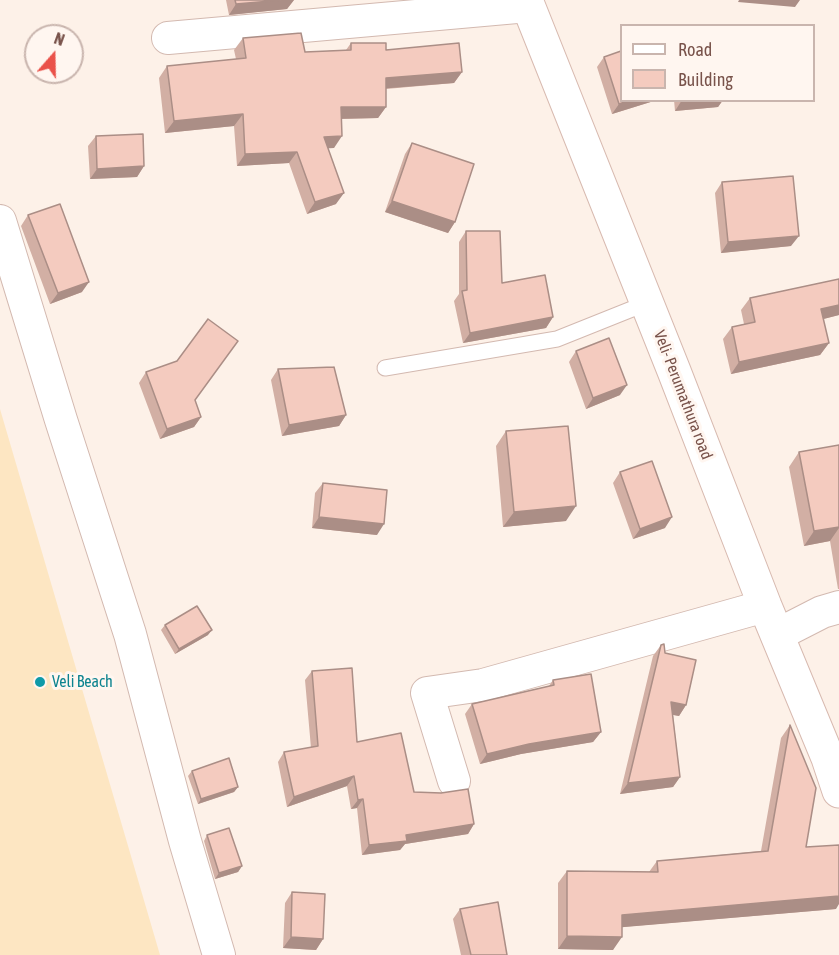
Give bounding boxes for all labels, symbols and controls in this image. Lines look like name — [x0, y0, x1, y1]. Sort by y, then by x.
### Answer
north arrow — [24, 24, 84, 84]
legend — [620, 24, 815, 102]
text: N — [52, 29, 67, 49]
text: Road — [678, 39, 712, 60]
text: Building — [678, 69, 733, 90]
street label: Veli- Perumathura road — [650, 328, 716, 462]
place label: Veli Beach — [52, 672, 113, 692]
marker: Veli Beach — [33, 675, 47, 689]

